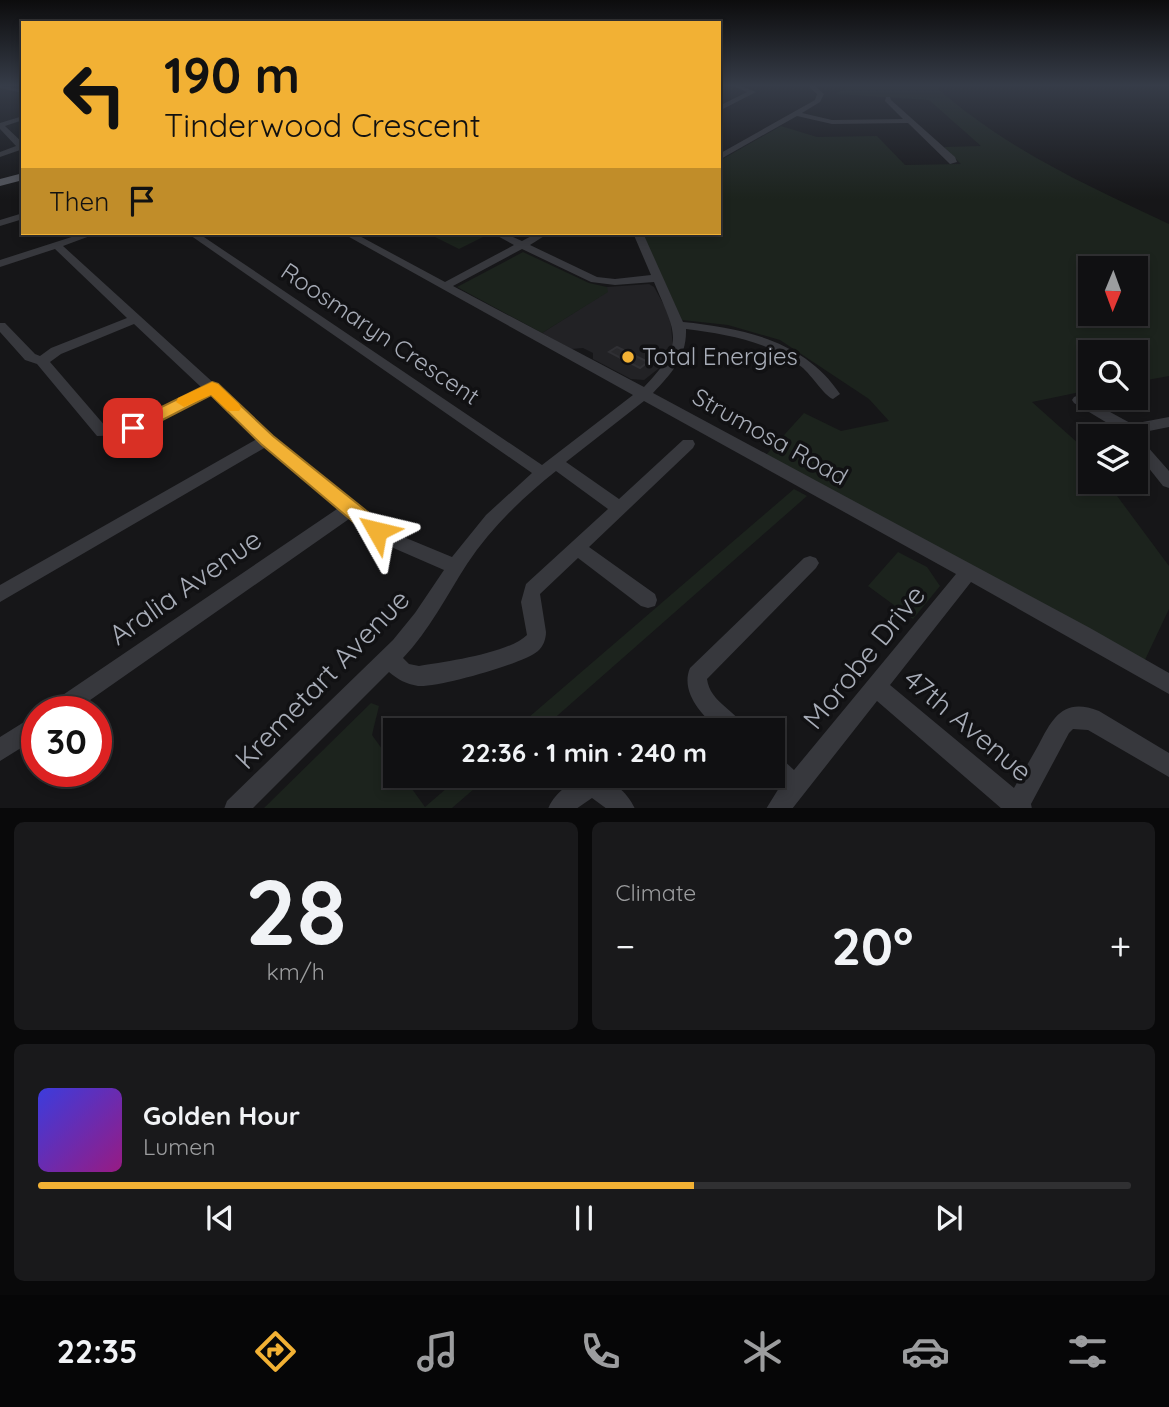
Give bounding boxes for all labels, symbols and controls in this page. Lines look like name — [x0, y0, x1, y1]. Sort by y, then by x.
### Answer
text: 190 m — [164, 44, 300, 105]
icon: left — [49, 49, 140, 140]
text: Tinderwood Crescent — [164, 105, 481, 145]
icon: arrive — [123, 182, 161, 220]
text: Then — [49, 185, 109, 218]
street label: Roosmaryn Crescent — [276, 256, 486, 411]
north arrow — [1078, 256, 1148, 326]
map controls — [1078, 256, 1148, 494]
button: search — [1078, 340, 1148, 410]
place label: Total Energies — [642, 341, 798, 371]
marker: Total Energies — [620, 349, 636, 365]
street label: Strumosa Road — [688, 381, 853, 491]
pin — [103, 398, 163, 458]
icon: arrive — [114, 409, 152, 447]
button: layers — [1078, 424, 1148, 494]
position arrow — [340, 494, 414, 568]
street label: Aralia Avenue — [102, 521, 268, 652]
street label: Morobe Drive — [795, 578, 932, 736]
street label: Kremetart Avenue — [227, 582, 416, 776]
street label: 47th Avenue — [897, 661, 1040, 789]
speed limit sign: 30 — [21, 696, 112, 787]
text: 22:36 · 1 min · 240 m — [461, 736, 707, 769]
text: 28 — [245, 854, 347, 968]
text: Climate — [616, 878, 696, 907]
text: 20° — [831, 913, 913, 978]
text: − — [616, 922, 635, 970]
text: + — [1110, 922, 1131, 970]
text: km/h — [267, 957, 325, 986]
text: Golden Hour — [143, 1099, 300, 1132]
text: Lumen — [143, 1132, 216, 1161]
icon: previous — [201, 1199, 239, 1237]
icon: pause — [565, 1199, 603, 1237]
icon: next — [930, 1199, 968, 1237]
icon: directions — [251, 1327, 300, 1376]
icon: music — [413, 1327, 462, 1376]
icon: phone — [576, 1327, 625, 1376]
icon: climate — [738, 1327, 787, 1376]
icon: car — [901, 1327, 950, 1376]
icon: filters — [1063, 1327, 1112, 1376]
text: 22:35 — [57, 1331, 138, 1371]

